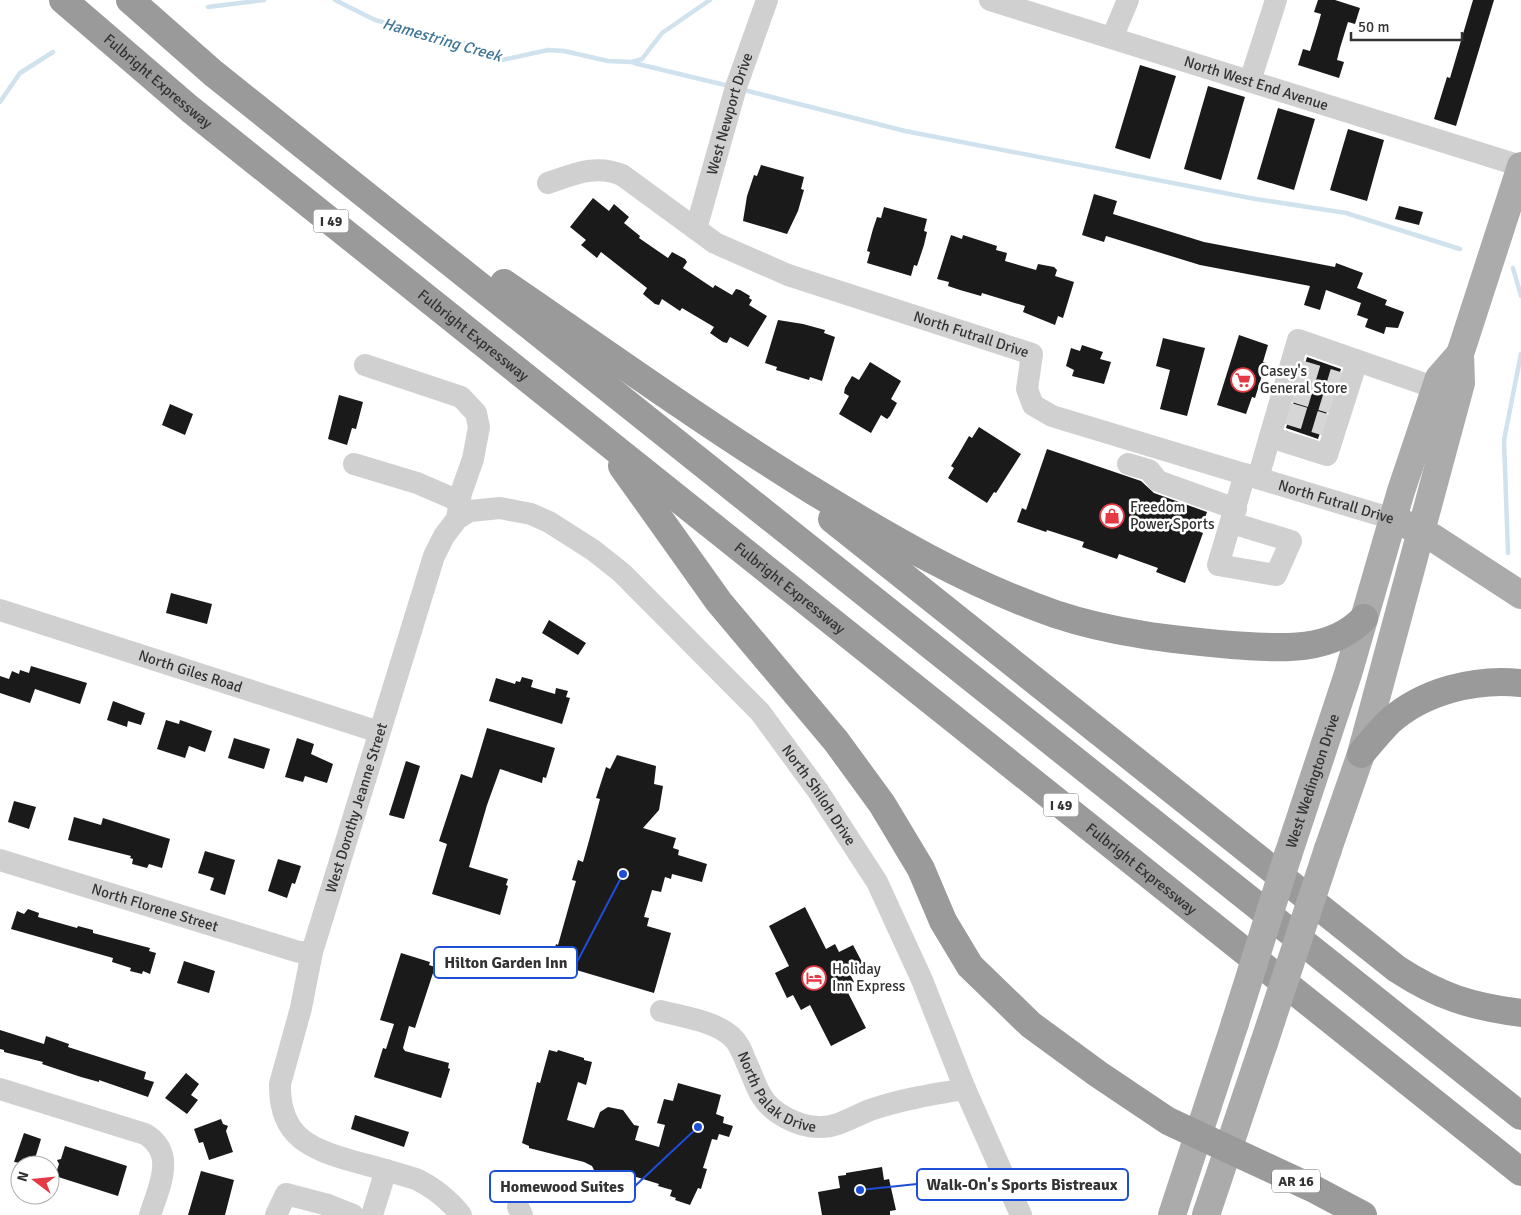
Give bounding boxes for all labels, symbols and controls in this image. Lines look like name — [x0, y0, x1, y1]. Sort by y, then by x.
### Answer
scale bar — [1351, 10, 1462, 42]
water label: Hamestring Creek — [380, 13, 506, 67]
text: 50 m — [1358, 18, 1389, 36]
street label: Fulbright Expressway — [100, 30, 216, 132]
street label: West Newport Drive — [703, 50, 757, 177]
street label: North West End Avenue — [1182, 52, 1331, 114]
road number: I 49 — [314, 210, 348, 232]
street label: Fulbright Expressway — [414, 286, 532, 385]
street label: North Futrall Drive — [911, 307, 1031, 361]
place label: Casey's General Store — [1260, 362, 1348, 397]
supermarket icon: Casey's General Store — [1230, 367, 1256, 393]
street label: North Futrall Drive — [1276, 476, 1396, 528]
place label: Freedom Power Sports — [1130, 498, 1215, 533]
shop icon: Freedom Power Sports — [1099, 503, 1125, 529]
street label: Fulbright Expressway — [731, 538, 849, 638]
street label: North Giles Road — [136, 646, 245, 696]
street label: West Wedington Drive — [1282, 711, 1343, 851]
street label: West Dorothy Jeanne Street — [322, 721, 391, 895]
street label: North Shiloh Drive — [778, 741, 860, 849]
road number: I 49 — [1044, 794, 1078, 816]
street label: Fulbright Expressway — [1082, 819, 1201, 919]
street label: North Florene Street — [89, 880, 220, 936]
callout: Hilton Garden Inn — [434, 947, 577, 978]
text: Hilton Garden Inn — [444, 953, 568, 973]
place label: Holiday Inn Express — [832, 960, 906, 995]
hotel icon: Holiday Inn Express — [801, 965, 827, 991]
street label: North Palak Drive — [734, 1049, 817, 1136]
north arrow — [10, 1155, 60, 1205]
callout: Walk-On's Sports Bistreaux — [917, 1169, 1128, 1200]
text: N — [13, 1170, 32, 1184]
road number: AR 16 — [1272, 1170, 1320, 1192]
callout: Homewood Suites — [490, 1171, 635, 1202]
text: Walk-On's Sports Bistreaux — [927, 1175, 1118, 1195]
text: Homewood Suites — [500, 1177, 624, 1197]

